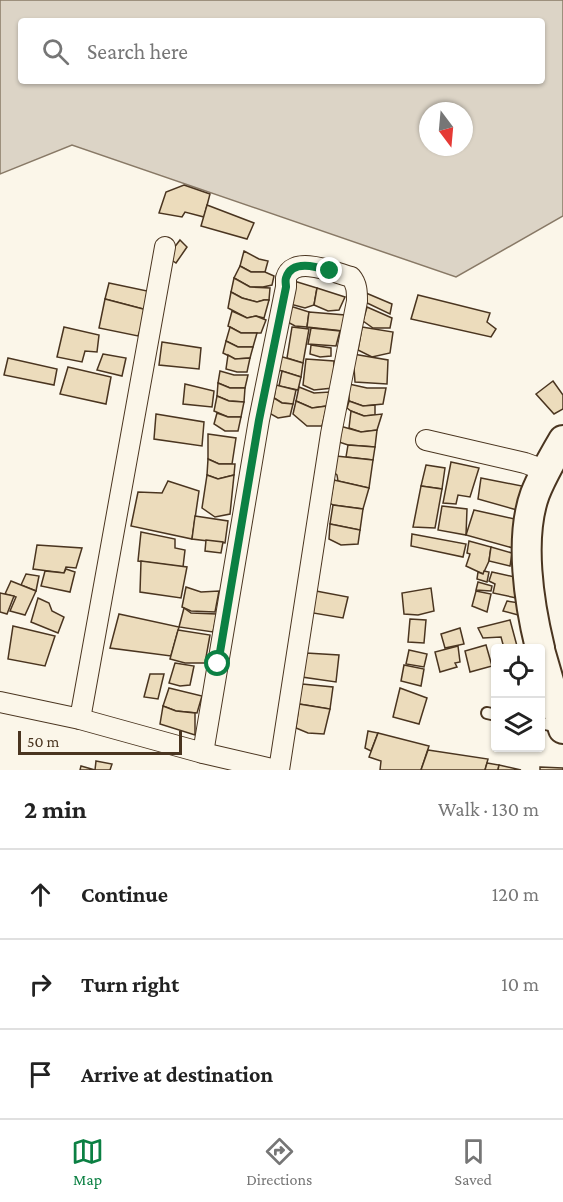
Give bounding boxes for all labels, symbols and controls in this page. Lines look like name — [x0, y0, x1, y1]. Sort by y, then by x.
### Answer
search box — [18, 18, 545, 84]
icon: search — [39, 35, 72, 68]
text: Search here — [87, 39, 188, 64]
north arrow — [419, 102, 473, 156]
route end — [316, 257, 342, 283]
map controls — [491, 644, 545, 752]
button: locate — [491, 644, 545, 698]
route start — [204, 650, 230, 676]
button: layers — [491, 698, 545, 752]
scale bar — [18, 728, 182, 756]
text: 50 m — [27, 733, 59, 750]
text: 2 min — [24, 795, 87, 824]
text: Walk · 130 m — [438, 798, 539, 820]
icon: ahead — [24, 878, 57, 911]
text: Continue — [81, 882, 168, 907]
text: 120 m — [492, 883, 539, 905]
icon: right — [24, 968, 57, 1001]
text: Turn right — [81, 972, 179, 997]
text: 10 m — [501, 973, 539, 995]
icon: arrive — [24, 1058, 57, 1091]
text: Arrive at destination — [81, 1062, 273, 1087]
tab: Map — [71, 1135, 104, 1188]
tab: Directions — [246, 1135, 312, 1188]
tab: Saved — [454, 1135, 492, 1188]

